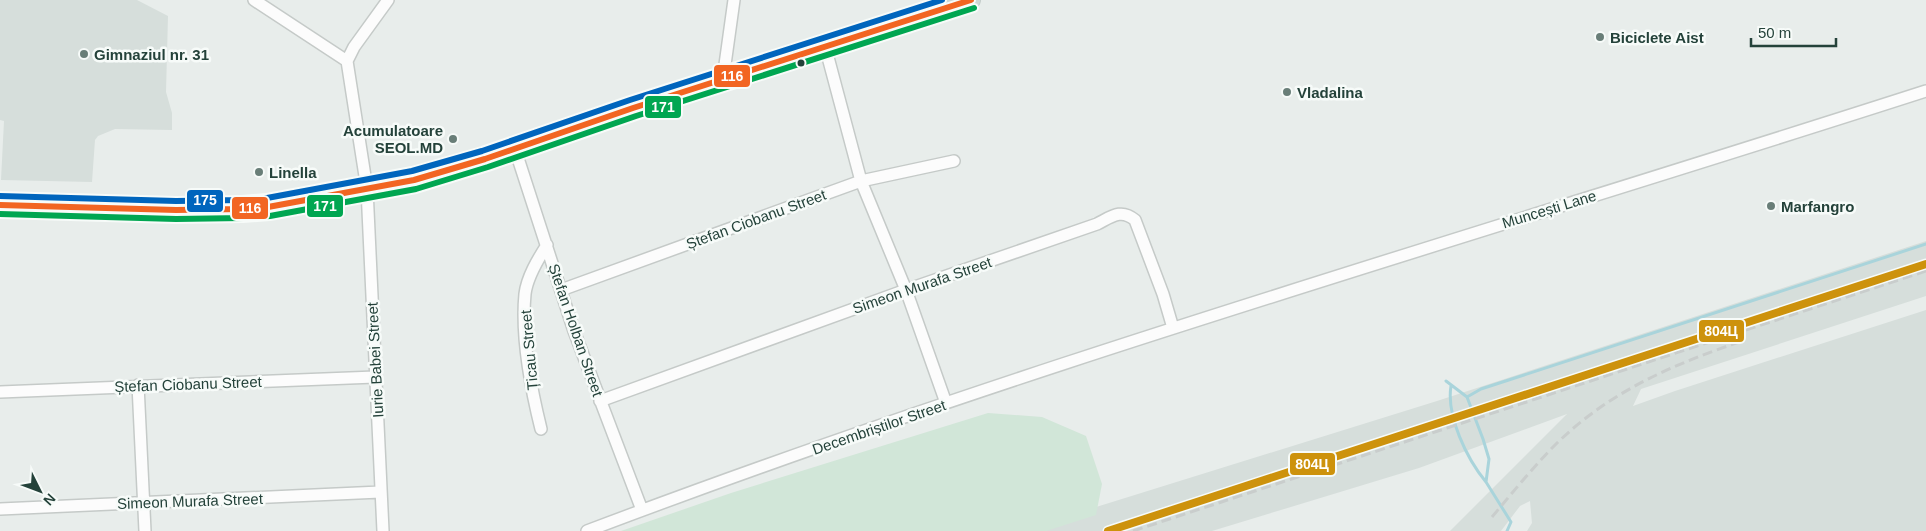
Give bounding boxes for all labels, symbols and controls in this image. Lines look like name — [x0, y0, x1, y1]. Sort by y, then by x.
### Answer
scale bar — [1751, 15, 1836, 47]
text: 50 m — [1758, 24, 1791, 41]
place label: Biciclete Aist — [1610, 29, 1704, 46]
marker: Biciclete Aist — [1594, 31, 1606, 43]
place label: Gimnaziul nr. 31 — [94, 46, 209, 63]
marker: Gimnaziul nr. 31 — [78, 48, 90, 60]
unlabelled marker — [796, 58, 806, 68]
line badge: 116 — [713, 64, 751, 88]
text: 116 — [721, 68, 744, 84]
place label: Vladalina — [1297, 84, 1364, 101]
marker: Vladalina — [1281, 86, 1293, 98]
line badge: 171 — [644, 95, 682, 119]
text: 171 — [651, 99, 675, 115]
place label: Acumulatoare SEOL.MD — [343, 122, 443, 156]
marker: Acumulatoare SEOL.MD — [447, 133, 459, 145]
place label: Linella — [269, 164, 317, 181]
marker: Linella — [253, 166, 265, 178]
street label: Ștefan Ciobanu Street — [684, 185, 829, 252]
street label: Muncești Lane — [1500, 187, 1598, 231]
line badge: 175 — [186, 189, 224, 213]
text: 175 — [193, 192, 217, 208]
line badge: 171 — [306, 194, 344, 218]
line badge: 116 — [231, 196, 269, 220]
text: 171 — [313, 198, 337, 214]
place label: Marfangro — [1781, 198, 1854, 215]
text: 116 — [239, 200, 262, 216]
marker: Marfangro — [1765, 200, 1777, 212]
street label: Simeon Murafa Street — [850, 253, 995, 317]
street label: Ștefan Holban Street — [545, 261, 607, 399]
street label: Iurie Babei Street — [363, 301, 387, 418]
street label: Țicau Street — [517, 308, 541, 391]
line badge: 804Ц — [1698, 319, 1745, 343]
text: 804Ц — [1704, 323, 1739, 339]
street label: Ștefan Ciobanu Street — [114, 373, 263, 395]
street label: Decembriștilor Street — [810, 396, 949, 458]
line badge: 804Ц — [1289, 452, 1336, 476]
text: 804Ц — [1295, 456, 1330, 472]
north arrow — [15, 466, 65, 516]
street label: Simeon Murafa Street — [117, 490, 264, 512]
text: N — [40, 491, 59, 509]

